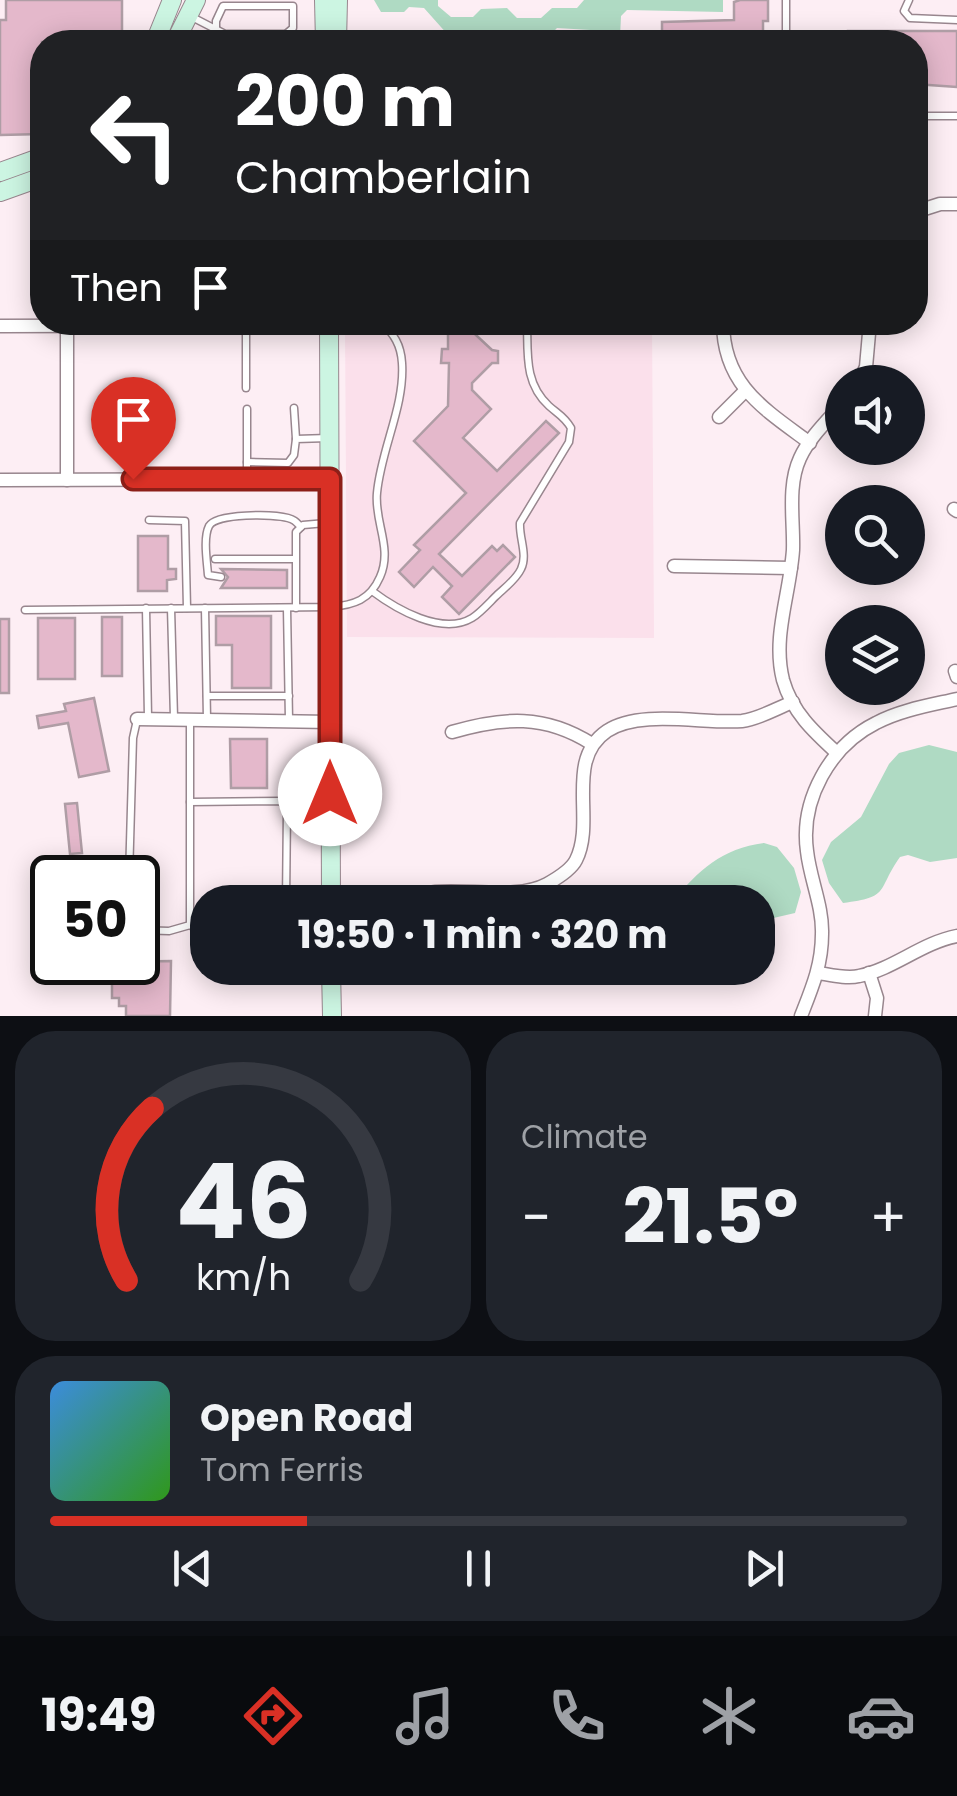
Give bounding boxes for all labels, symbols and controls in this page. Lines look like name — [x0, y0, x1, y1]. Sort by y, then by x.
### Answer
text: 200 m — [235, 52, 455, 151]
icon: left — [70, 70, 200, 200]
text: Chamberlain — [235, 146, 532, 209]
icon: arrive — [183, 260, 238, 315]
text: Then — [70, 261, 163, 314]
map controls — [825, 365, 925, 705]
button: sound — [825, 365, 925, 465]
pin — [91, 377, 176, 480]
icon: arrive — [106, 392, 161, 447]
button: search — [825, 485, 925, 585]
button: layers — [825, 605, 925, 705]
position arrow — [278, 742, 382, 846]
speed limit sign: 50 — [30, 855, 160, 985]
text: 19:50 · 1 min · 320 m — [297, 908, 668, 961]
text: Climate — [521, 1114, 648, 1159]
text: 46 — [175, 1129, 311, 1274]
text: 21.5° — [623, 1164, 798, 1269]
text: − — [521, 1179, 551, 1256]
text: + — [869, 1179, 907, 1256]
text: km/h — [195, 1252, 291, 1303]
text: Open Road — [200, 1391, 413, 1444]
text: Tom Ferris — [200, 1447, 364, 1492]
icon: previous — [165, 1541, 220, 1596]
icon: pause — [451, 1541, 506, 1596]
icon: next — [737, 1541, 792, 1596]
icon: directions — [238, 1681, 308, 1751]
icon: music — [390, 1681, 460, 1751]
icon: phone — [542, 1681, 612, 1751]
icon: climate — [694, 1681, 764, 1751]
icon: car — [846, 1681, 916, 1751]
text: 19:49 — [41, 1684, 156, 1747]

